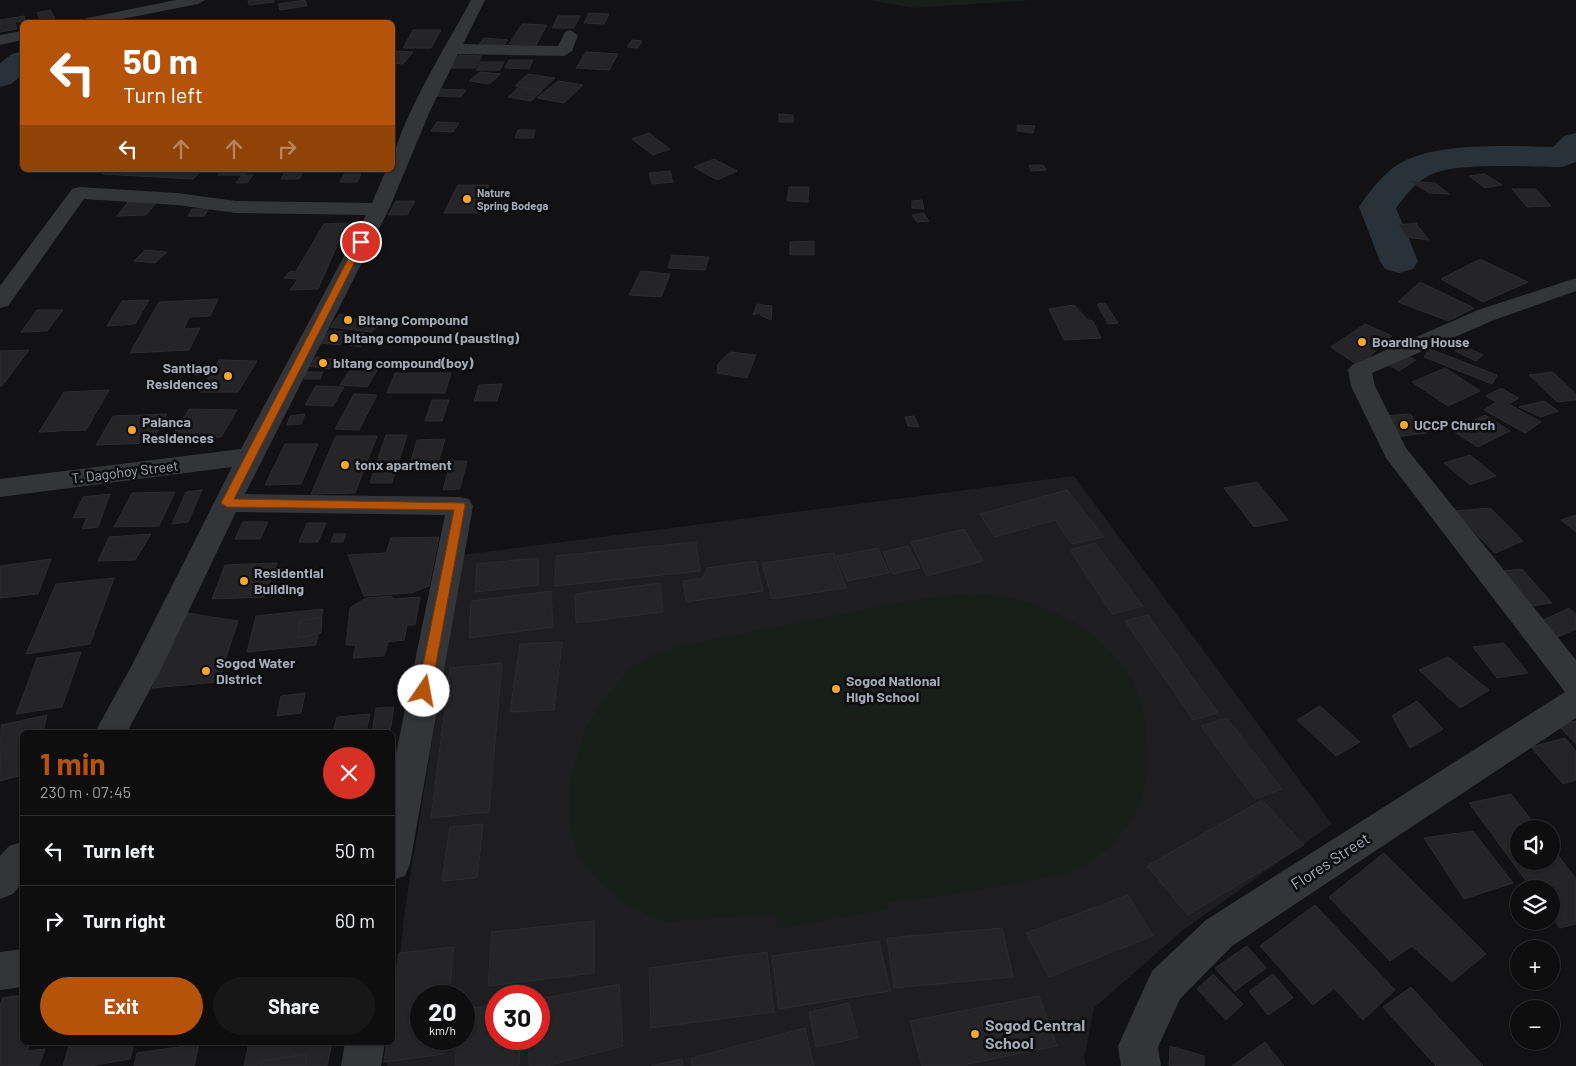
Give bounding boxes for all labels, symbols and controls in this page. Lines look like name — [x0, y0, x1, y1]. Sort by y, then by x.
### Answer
text: 50 m — [123, 39, 198, 81]
icon: left — [40, 40, 105, 105]
text: Turn left — [123, 81, 203, 107]
icon: left — [114, 135, 142, 163]
icon: ahead — [167, 135, 195, 163]
icon: ahead — [220, 135, 248, 163]
icon: right — [273, 135, 301, 163]
place label: Nature Spring Bodega — [477, 186, 548, 212]
marker: Nature Spring Bodega — [461, 193, 473, 205]
pin — [340, 221, 382, 263]
icon: arrive — [347, 228, 375, 256]
place label: Bitang Compound — [358, 311, 468, 328]
marker: Bitang Compound — [342, 314, 354, 326]
place label: bitang compound (pausting) — [344, 329, 519, 346]
marker: bitang compound (pausting) — [328, 332, 340, 344]
place label: Boarding House — [1372, 333, 1470, 350]
marker: Boarding House — [1356, 336, 1368, 348]
place label: bitang compound(boy) — [333, 354, 473, 371]
marker: bitang compound(boy) — [317, 357, 329, 369]
place label: Santiago Residences — [146, 359, 218, 392]
marker: Santiago Residences — [222, 370, 234, 382]
place label: Palanca Residences — [142, 413, 214, 446]
place label: UCCP Church — [1414, 416, 1495, 433]
marker: UCCP Church — [1398, 419, 1410, 431]
marker: Palanca Residences — [126, 424, 138, 436]
place label: tonx apartment — [355, 456, 452, 473]
street label: T. Dagohoy Street — [71, 457, 179, 486]
marker: tonx apartment — [339, 459, 351, 471]
place label: Residential Building — [254, 564, 324, 597]
marker: Residential Building — [238, 575, 250, 587]
place label: Sogod Water District — [216, 654, 296, 687]
position arrow — [397, 664, 449, 716]
marker: Sogod Water District — [200, 665, 212, 677]
place label: Sogod National High School — [846, 672, 940, 705]
marker: Sogod National High School — [830, 683, 842, 695]
text: 1 min — [40, 745, 106, 781]
button: close — [323, 747, 375, 799]
text: 230 m · 07:45 — [40, 782, 131, 801]
map controls — [1510, 820, 1560, 1050]
button: sound — [1510, 820, 1560, 870]
street label: Flores Street — [1287, 828, 1373, 893]
icon: left — [40, 837, 68, 865]
text: Turn left — [83, 839, 154, 862]
text: 50 m — [335, 839, 375, 862]
button: layers — [1510, 880, 1560, 930]
icon: right — [40, 907, 68, 935]
text: Turn right — [83, 909, 165, 932]
text: 60 m — [335, 909, 375, 932]
button: + — [1510, 940, 1560, 990]
button: Exit — [40, 977, 203, 1035]
button: Share — [213, 977, 375, 1035]
speed limit sign: 30 — [485, 985, 550, 1050]
text: 20 — [428, 996, 457, 1026]
button: − — [1510, 1000, 1560, 1050]
place label: Sogod Central School — [985, 1015, 1085, 1052]
text: km/h — [429, 1023, 456, 1037]
marker: Sogod Central School — [969, 1028, 981, 1040]

